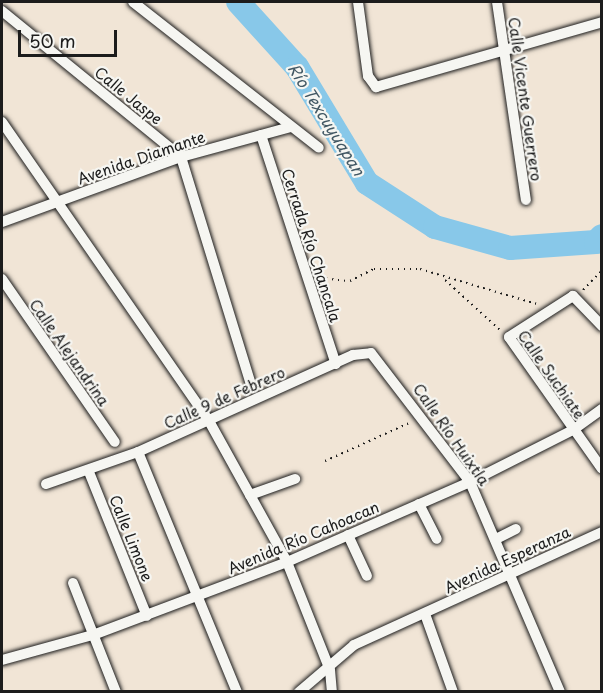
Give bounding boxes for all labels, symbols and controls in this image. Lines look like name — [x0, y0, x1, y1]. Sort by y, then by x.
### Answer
street label: Calle Vicente Guerrero — [506, 16, 546, 182]
scale bar — [21, 18, 120, 56]
text: 50 m — [29, 27, 76, 54]
water label: Río Texcuyuapan — [284, 59, 370, 179]
street label: Calle Jaspe — [91, 62, 167, 128]
street label: Avenida Diamante — [75, 127, 207, 187]
street label: Cerrada Río Chancala — [278, 165, 346, 325]
street label: Calle Alejandrina — [27, 295, 113, 409]
street label: Calle Suchiate — [515, 326, 589, 422]
street label: Calle 9 de Febrero — [161, 362, 287, 432]
street label: Calle Río Huixtla — [409, 379, 495, 489]
street label: Calle Limone — [106, 492, 158, 584]
street label: Avenida Río Cahoacan — [224, 497, 382, 577]
street label: Avenida Esperanza — [442, 522, 572, 596]

